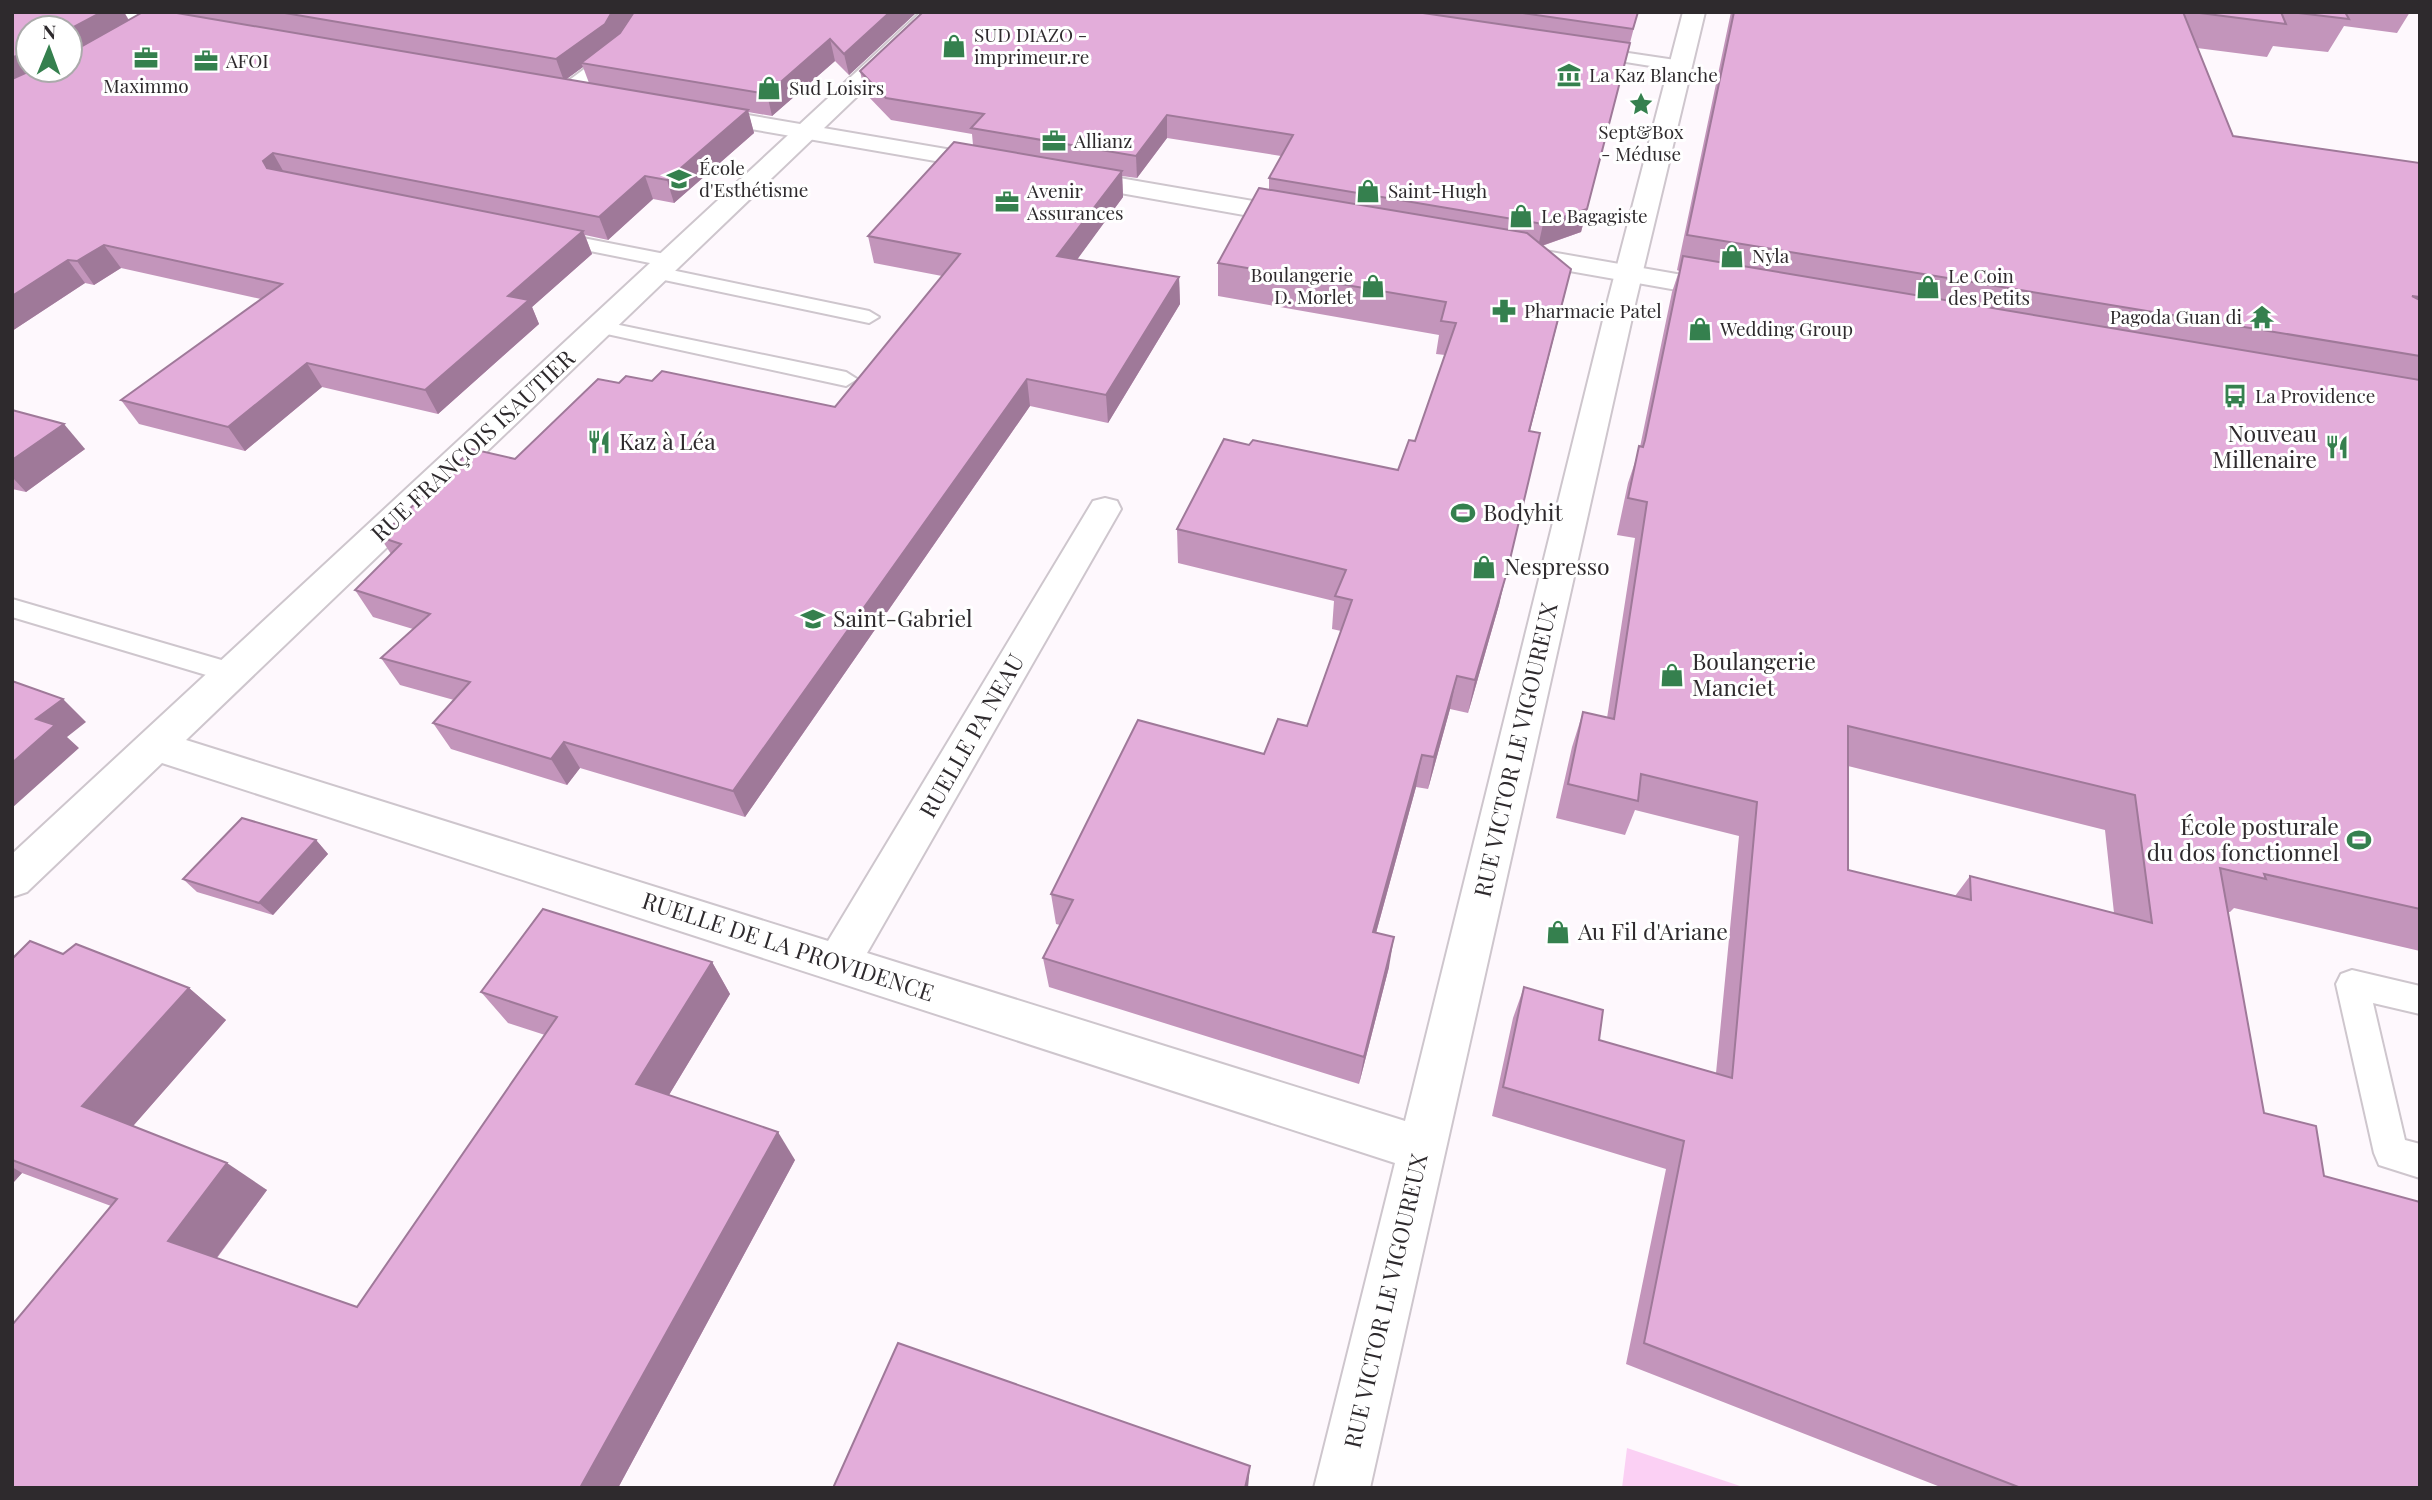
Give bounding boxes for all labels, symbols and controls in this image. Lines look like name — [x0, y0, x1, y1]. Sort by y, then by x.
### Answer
north arrow — [14, 14, 84, 84]
text: N — [42, 18, 57, 44]
place label: SUD DIAZO - imprimeur.re — [974, 21, 1089, 69]
shop icon: SUD DIAZO - imprimeur.re — [940, 32, 968, 60]
office icon: Maximmo — [132, 44, 160, 72]
office icon: AFOI — [192, 47, 220, 75]
place label: AFOI — [225, 47, 269, 73]
museum icon: La Kaz Blanche — [1555, 61, 1583, 89]
place label: La Kaz Blanche — [1589, 61, 1718, 87]
place label: Maximmo — [103, 72, 189, 98]
shop icon: Sud Loisirs — [755, 74, 783, 102]
place label: Sud Loisirs — [789, 74, 884, 100]
place icon: Sept&Box - Méduse — [1627, 90, 1655, 118]
place label: Sept&Box - Méduse — [1598, 118, 1684, 166]
office icon: Allianz — [1040, 127, 1068, 155]
place label: Allianz — [1073, 127, 1132, 153]
place label: École d'Esthétisme — [699, 154, 808, 202]
school or university icon: École d'Esthétisme — [665, 165, 693, 193]
place label: Avenir Assurances — [1026, 177, 1124, 225]
shop icon: Saint-Hugh — [1354, 177, 1382, 205]
place label: Saint-Hugh — [1388, 177, 1487, 203]
office icon: Avenir Assurances — [993, 188, 1021, 216]
shop icon: Le Bagagiste — [1507, 202, 1535, 230]
place label: Le Bagagiste — [1541, 202, 1648, 228]
shop icon: Nyla — [1718, 242, 1746, 270]
place label: Nyla — [1752, 242, 1790, 268]
place label: Boulangerie D. Morlet — [1251, 261, 1353, 309]
place label: Le Coin des Petits — [1948, 262, 2030, 310]
shop icon: Boulangerie D. Morlet — [1359, 272, 1387, 300]
shop icon: Le Coin des Petits — [1914, 273, 1942, 301]
pharmacy icon: Pharmacie Patel — [1490, 297, 1518, 325]
place label: Pharmacie Patel — [1524, 297, 1662, 323]
place label: Pagoda Guan di — [2110, 303, 2242, 329]
temple icon: Pagoda Guan di — [2248, 303, 2276, 331]
shop icon: Wedding Group — [1686, 315, 1714, 343]
place label: Wedding Group — [1719, 315, 1853, 341]
street label: RUE FRANÇOIS ISAUTIER — [363, 341, 581, 548]
bus stop icon: La Providence — [2221, 382, 2249, 410]
place label: La Providence — [2255, 382, 2375, 408]
place label: Nouveau Millenaire — [2212, 417, 2317, 474]
place label: Kaz à Léa — [619, 425, 716, 456]
restaurant icon: Kaz à Léa — [585, 428, 613, 456]
restaurant icon: Nouveau Millenaire — [2323, 433, 2351, 461]
place label: Bodyhit — [1483, 496, 1564, 527]
sports icon: Bodyhit — [1449, 499, 1477, 527]
place label: Nespresso — [1504, 550, 1610, 581]
shop icon: Nespresso — [1470, 553, 1498, 581]
street label: RUE VICTOR LE VIGOUREUX — [1466, 599, 1564, 900]
place label: Saint-Gabriel — [833, 602, 973, 633]
school or university icon: Saint-Gabriel — [799, 605, 827, 633]
place label: Boulangerie Manciet — [1692, 645, 1816, 702]
street label: RUELLE PA NEAU — [911, 647, 1030, 823]
shop icon: Boulangerie Manciet — [1658, 661, 1686, 689]
place label: École posturale du dos fonctionnel — [2147, 810, 2339, 867]
sports icon: École posturale du dos fonctionnel — [2345, 826, 2373, 854]
street label: RUELLE DE LA PROVIDENCE — [639, 884, 938, 1007]
place label: Au Fil d'Ariane — [1577, 915, 1728, 946]
shop icon: Au Fil d'Ariane — [1544, 918, 1572, 946]
street label: RUE VICTOR LE VIGOUREUX — [1336, 1150, 1434, 1451]

